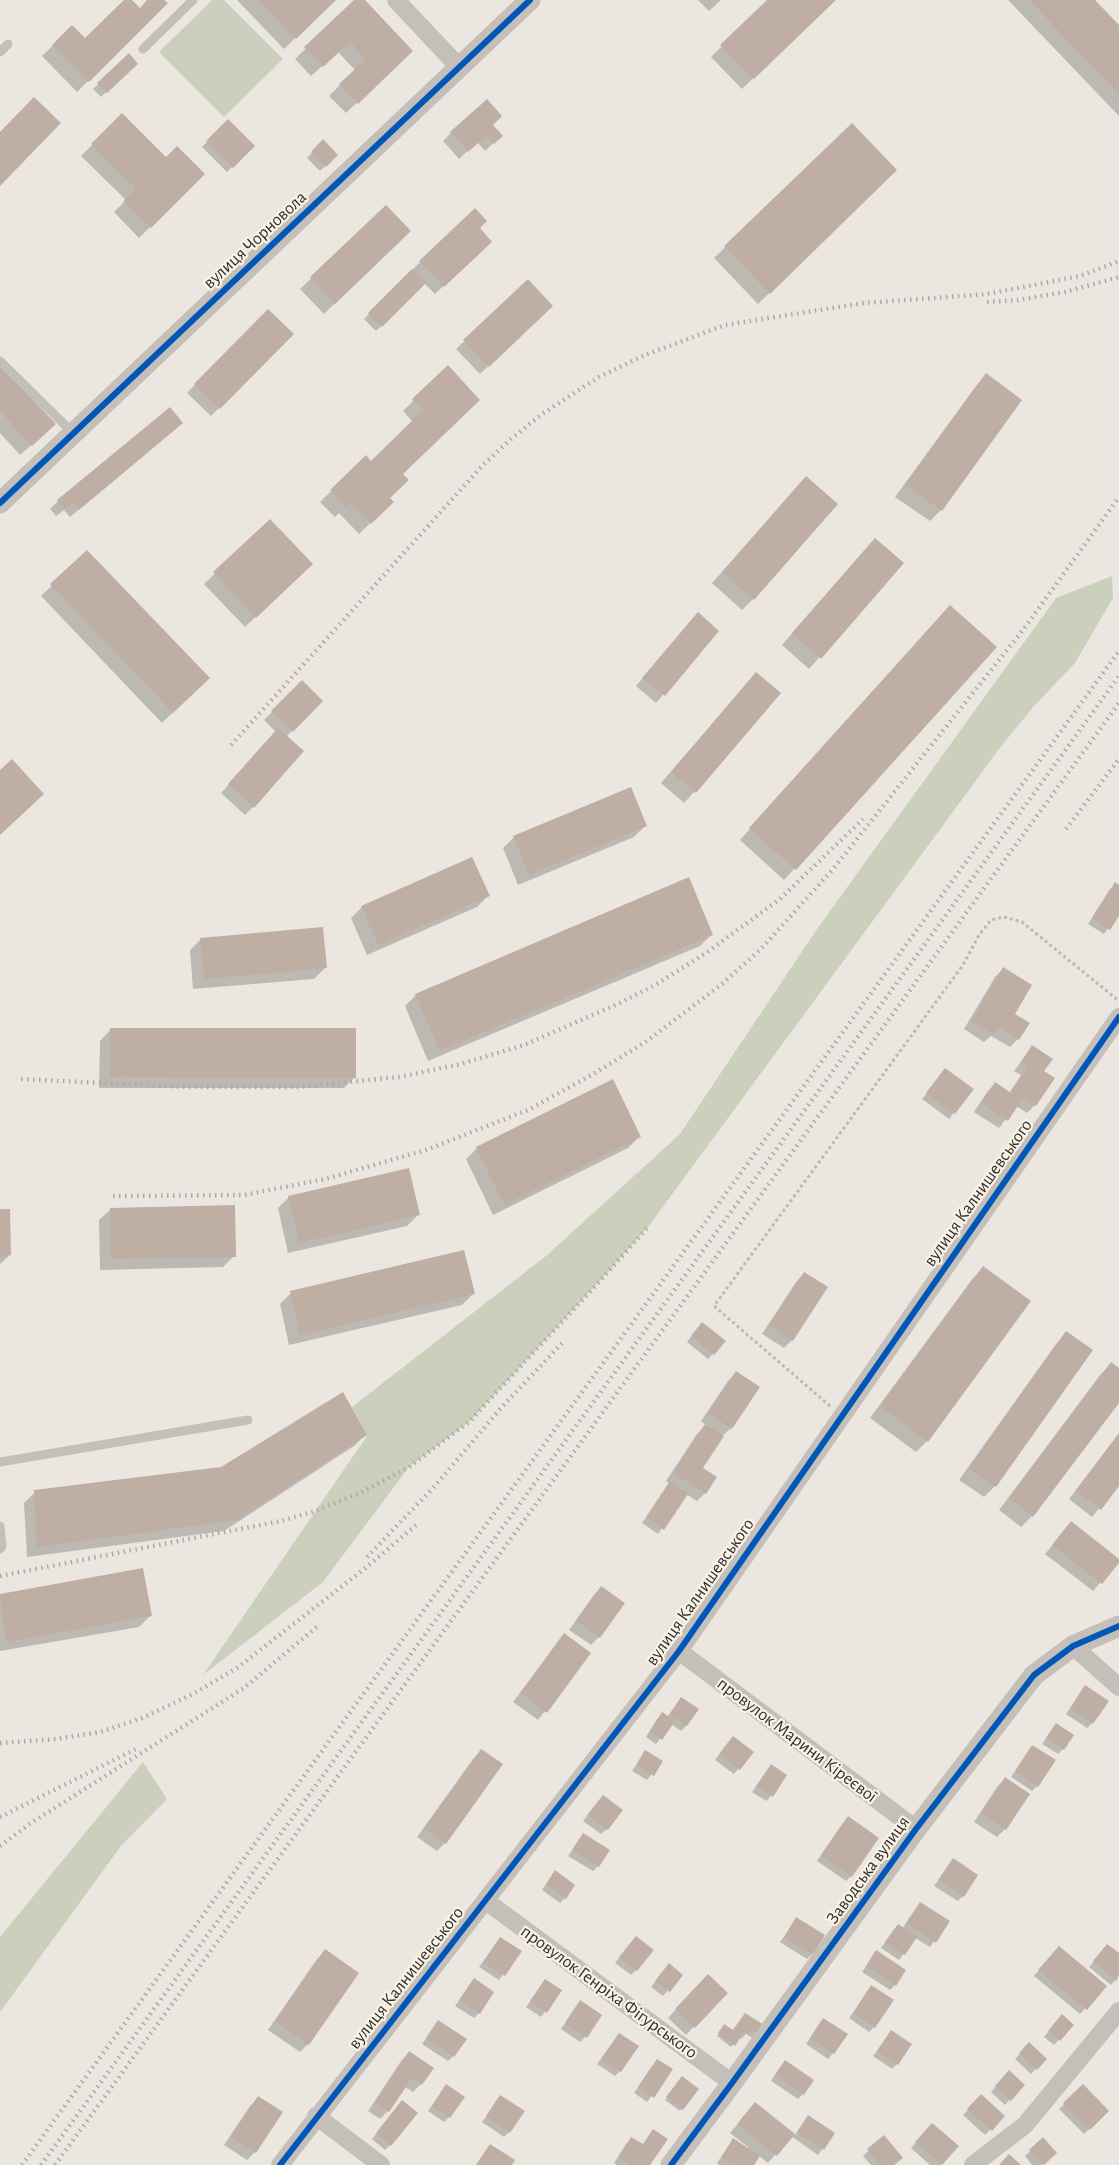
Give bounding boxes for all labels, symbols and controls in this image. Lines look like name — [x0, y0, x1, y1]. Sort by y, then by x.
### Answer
street label: вулиця Чорновола — [199, 187, 311, 293]
street label: вулиця Калнишевського — [919, 1115, 1037, 1271]
street label: вулиця Калнишевського — [641, 1514, 759, 1670]
street label: провулок Марини Кіреєвої — [713, 1673, 881, 1807]
street label: Заводська вулиця — [822, 1812, 914, 1928]
street label: вулиця Калнишевського — [344, 1903, 468, 2053]
street label: провулок Генріха Фігурського — [516, 1921, 702, 2063]

